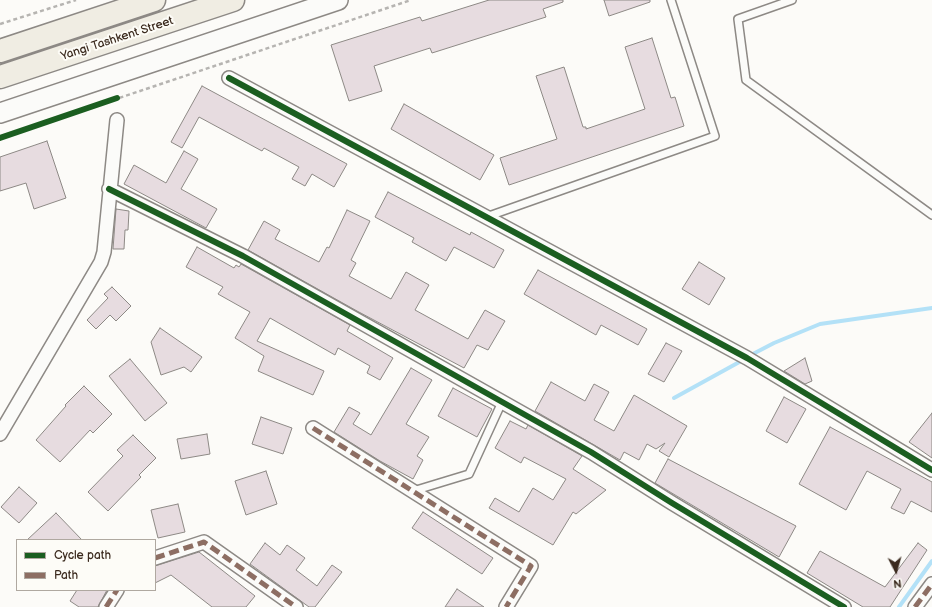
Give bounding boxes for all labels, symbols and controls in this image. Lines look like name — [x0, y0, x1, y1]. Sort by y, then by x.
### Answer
street label: Yangi Tashkent Street — [59, 14, 175, 64]
legend — [16, 539, 156, 591]
text: Cycle path — [54, 548, 111, 563]
north arrow — [876, 551, 916, 591]
text: Path — [54, 568, 78, 583]
text: N — [893, 577, 902, 590]

